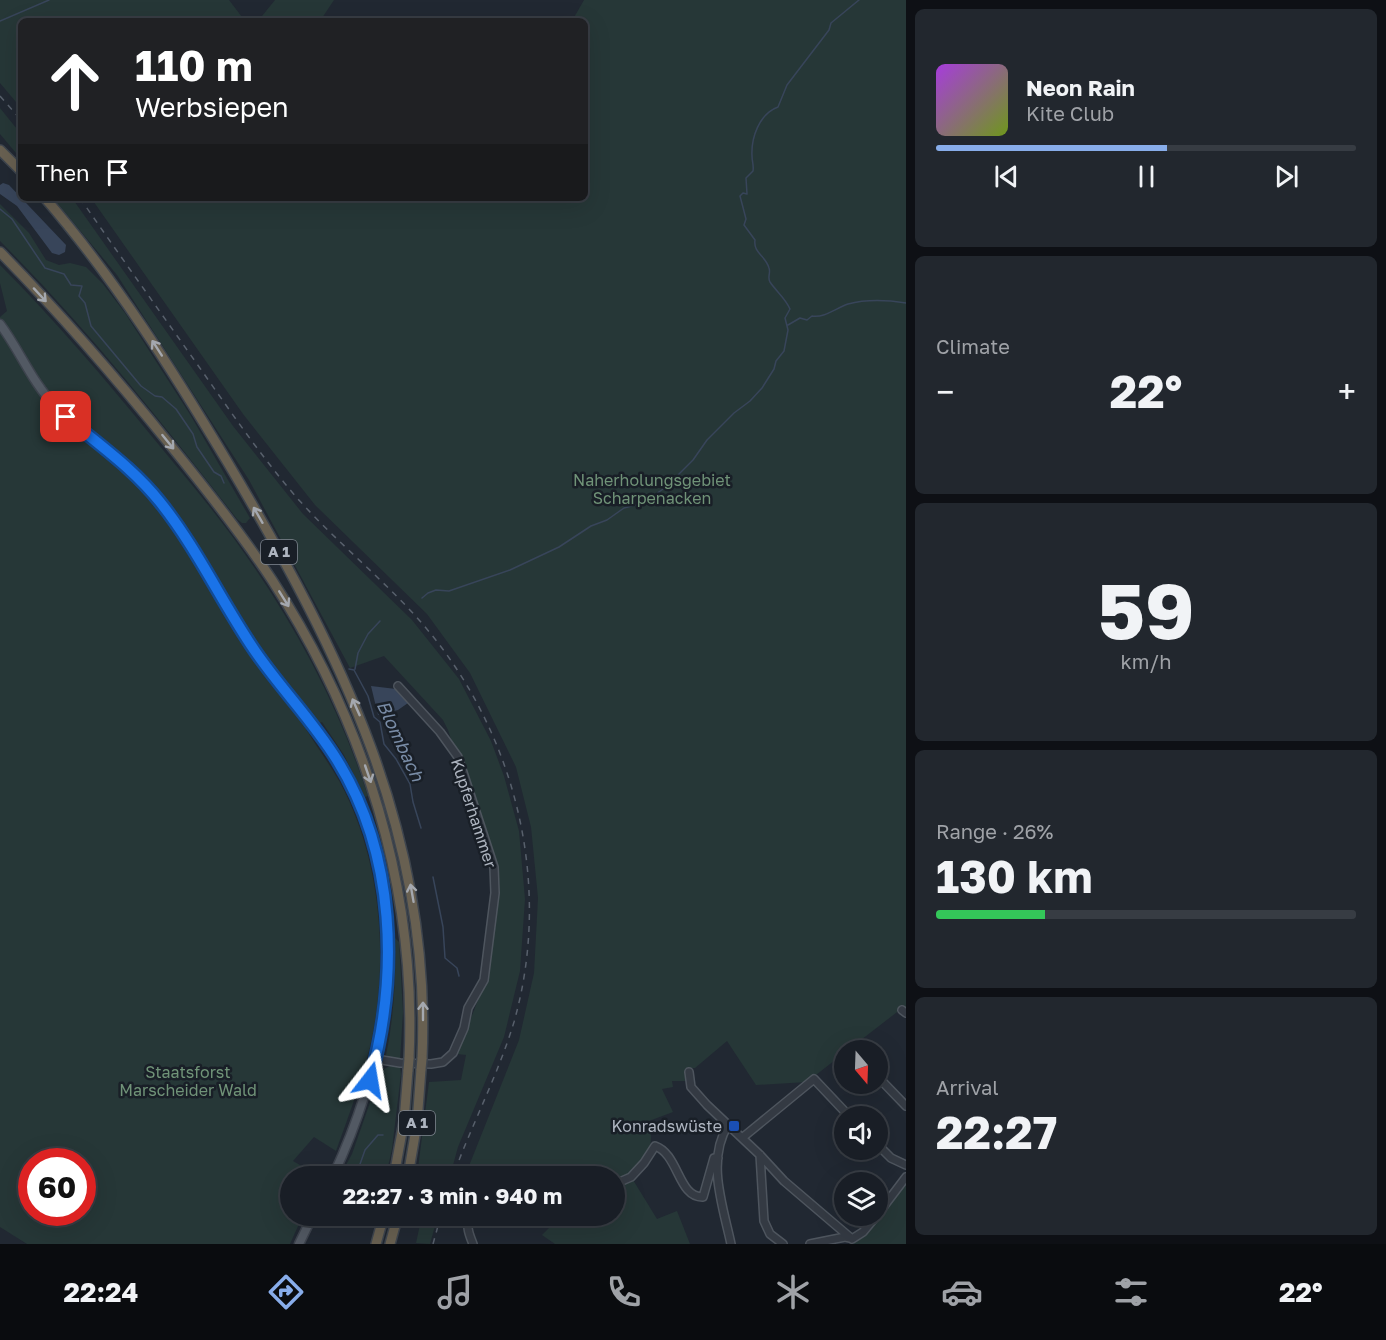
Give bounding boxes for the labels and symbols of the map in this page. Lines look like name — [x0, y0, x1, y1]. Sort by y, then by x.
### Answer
one-way arrow — [33, 287, 47, 302]
one-way arrow — [150, 339, 163, 356]
pin — [40, 391, 91, 442]
one-way arrow — [161, 434, 174, 450]
park label: Naherholungsgebiet Scharpenacken — [573, 470, 731, 508]
one-way arrow — [251, 506, 263, 523]
road number: A 1 — [261, 540, 297, 564]
one-way arrow — [278, 590, 290, 607]
water label: Blombach — [373, 697, 430, 785]
one-way arrow — [350, 698, 361, 716]
street label: Kupferhammer — [447, 756, 501, 870]
one-way arrow — [364, 764, 375, 783]
one-way arrow — [406, 884, 417, 903]
one-way arrow — [417, 1002, 429, 1022]
north arrow — [834, 1040, 888, 1094]
position arrow — [338, 1048, 402, 1112]
park label: Staatsforst Marscheider Wald — [119, 1062, 257, 1100]
road number: A 1 — [399, 1111, 435, 1135]
place label: Konradswüste — [612, 1116, 722, 1136]
marker: Konradswüste — [727, 1119, 741, 1133]
speed limit sign: 60 — [18, 1148, 96, 1226]

